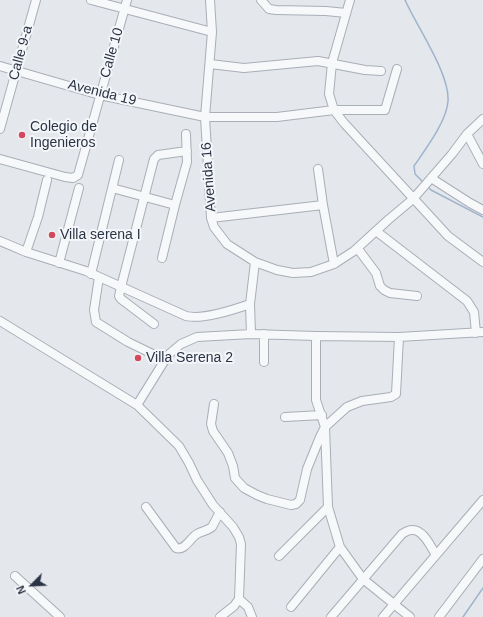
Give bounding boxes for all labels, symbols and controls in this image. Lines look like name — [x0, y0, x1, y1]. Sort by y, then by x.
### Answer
street label: Calle 9-a — [6, 24, 36, 82]
street label: Calle 10 — [97, 26, 127, 80]
street label: Avenida 19 — [66, 76, 138, 110]
place label: Colegio de Ingenieros — [30, 119, 97, 152]
marker: Colegio de Ingenieros — [17, 130, 27, 140]
street label: Avenida 16 — [198, 142, 220, 212]
place label: Villa serena I — [60, 227, 141, 243]
marker: Villa serena I — [47, 230, 57, 240]
place label: Villa Serena 2 — [146, 350, 233, 366]
marker: Villa Serena 2 — [133, 353, 143, 363]
north arrow — [12, 565, 52, 605]
text: N — [14, 584, 28, 596]

